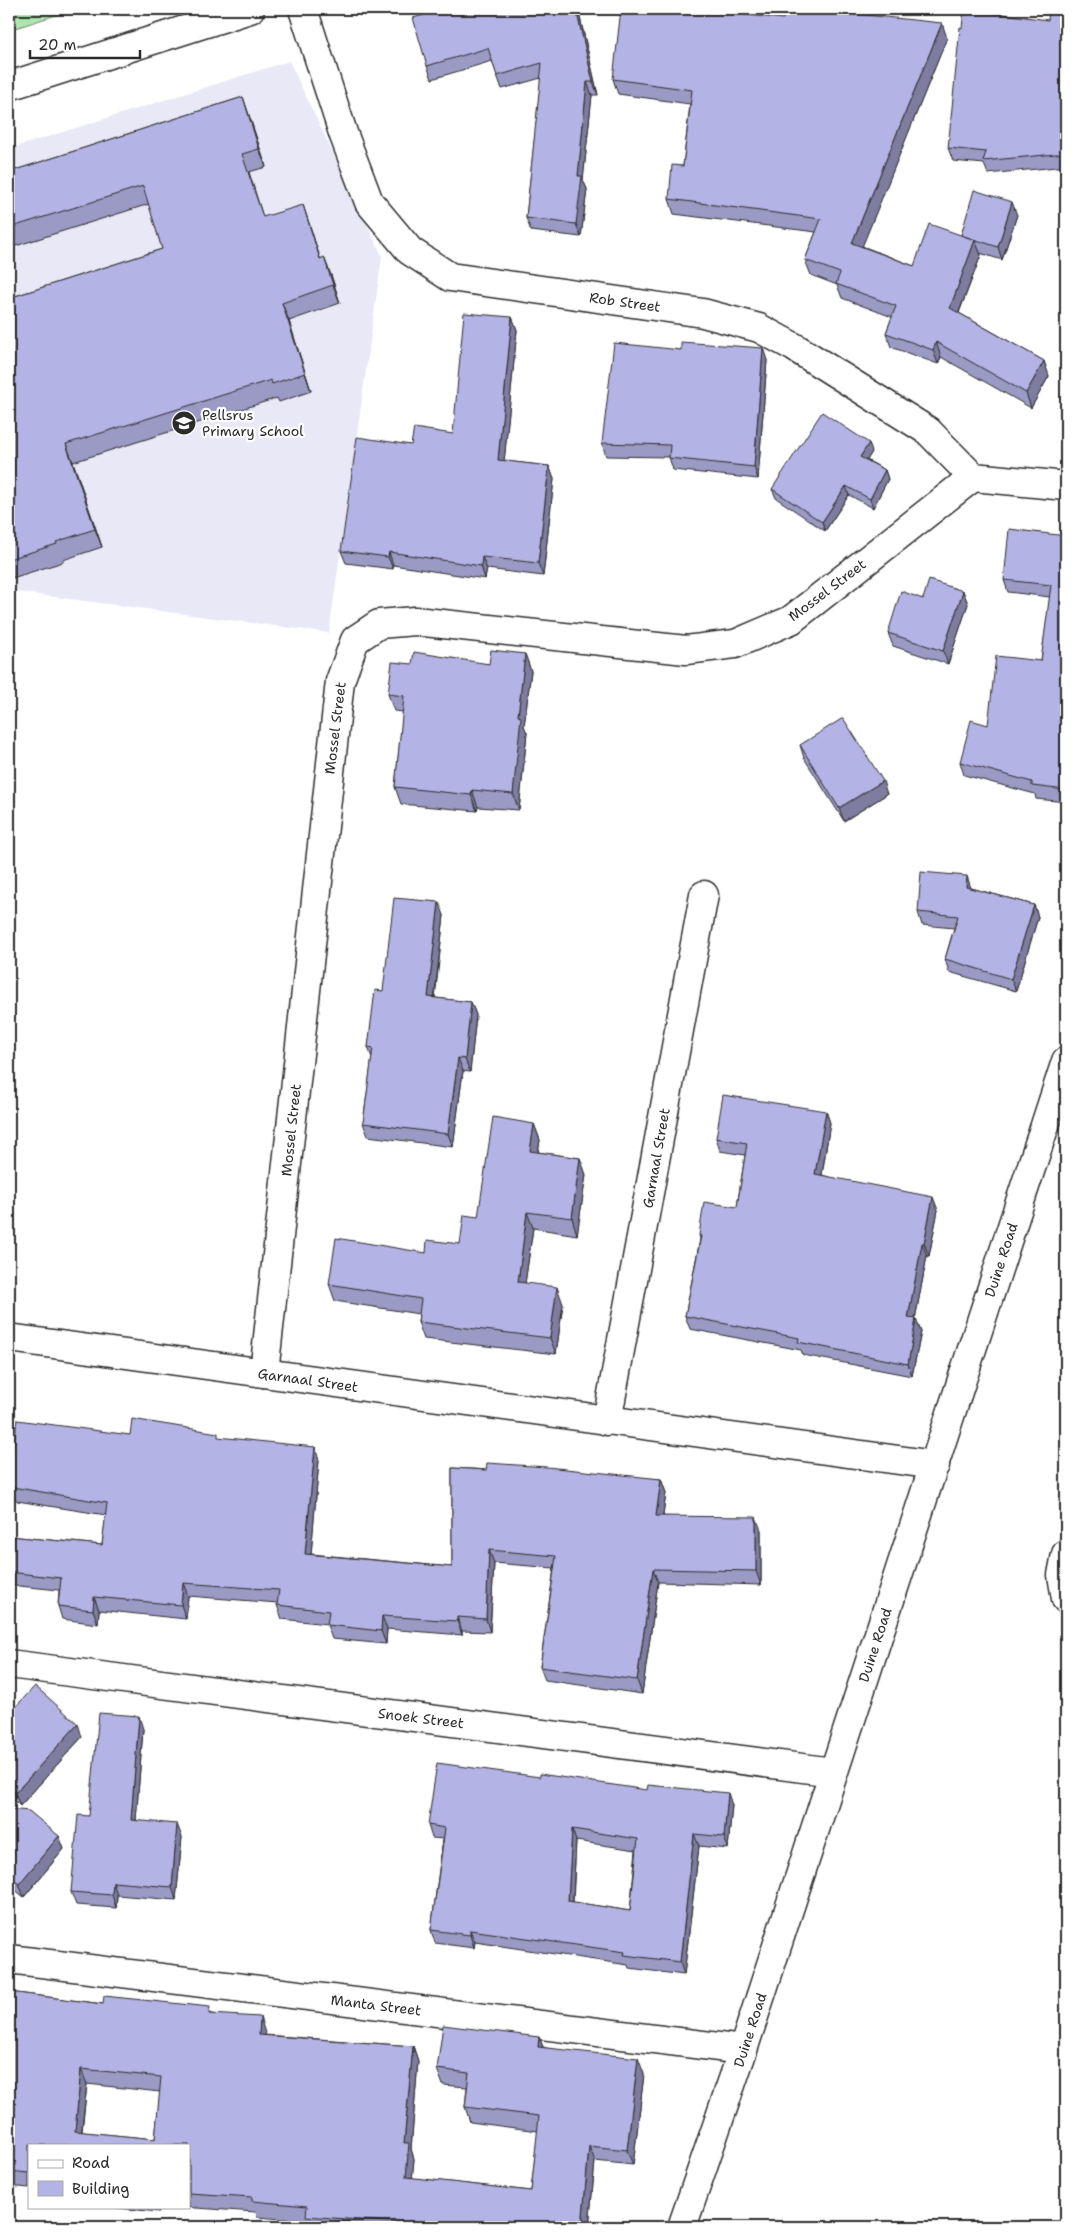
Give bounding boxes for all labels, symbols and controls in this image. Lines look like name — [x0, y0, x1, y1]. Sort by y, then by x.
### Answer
scale bar — [30, 28, 140, 60]
text: 20 m — [38, 35, 77, 55]
street label: Rob Street — [588, 288, 662, 316]
place label: Pellsrus Primary School — [202, 406, 304, 440]
school or university icon: Pellsrus Primary School — [171, 410, 197, 436]
street label: Mossel Street — [784, 555, 870, 625]
street label: Mossel Street — [320, 681, 350, 775]
street label: Mossel Street — [277, 1083, 305, 1177]
street label: Garnaal Street — [638, 1107, 674, 1209]
street label: Duine Road — [980, 1220, 1022, 1300]
street label: Garnaal Street — [257, 1364, 359, 1396]
street label: Duine Road — [854, 1605, 896, 1685]
street label: Snoek Street — [377, 1704, 465, 1732]
street label: Duine Road — [729, 1990, 771, 2070]
street label: Manta Street — [330, 1991, 422, 2019]
legend — [28, 2144, 190, 2208]
text: Road — [72, 2153, 110, 2173]
text: Building — [72, 2179, 129, 2199]

